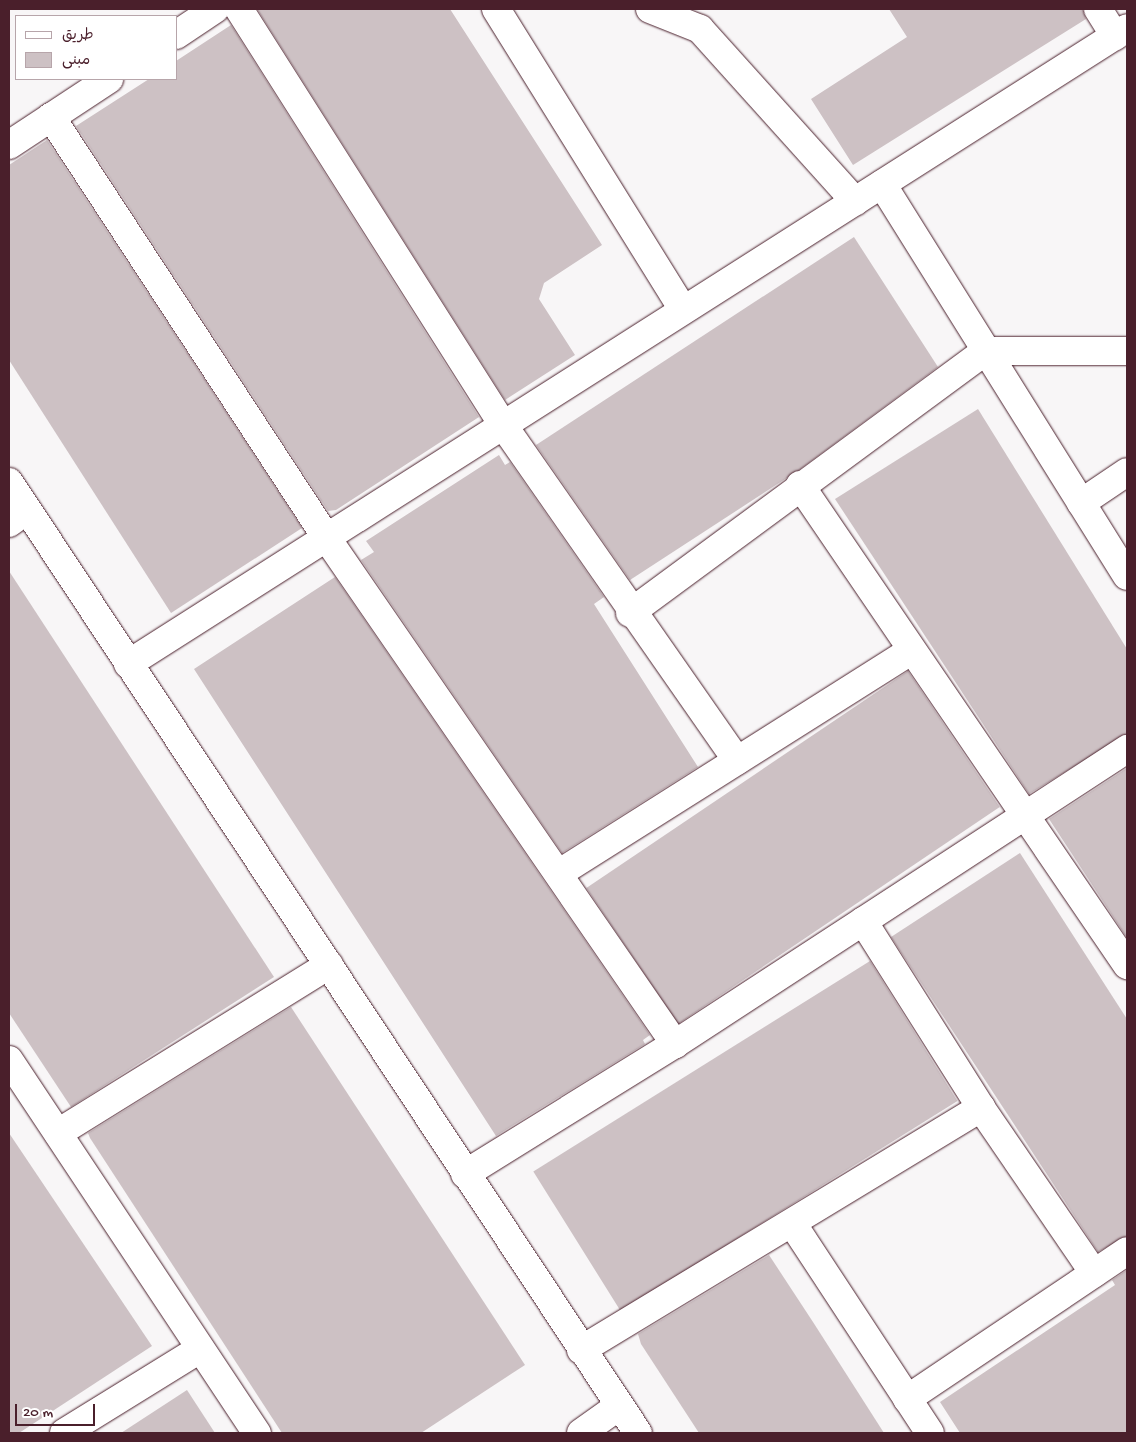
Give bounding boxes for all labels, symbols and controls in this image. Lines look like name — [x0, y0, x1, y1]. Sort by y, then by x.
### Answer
legend — [15, 15, 178, 80]
text: طريق — [62, 27, 94, 45]
text: مبنى — [62, 52, 90, 70]
scale bar — [18, 1394, 98, 1426]
text: 20 m — [23, 1404, 53, 1422]

